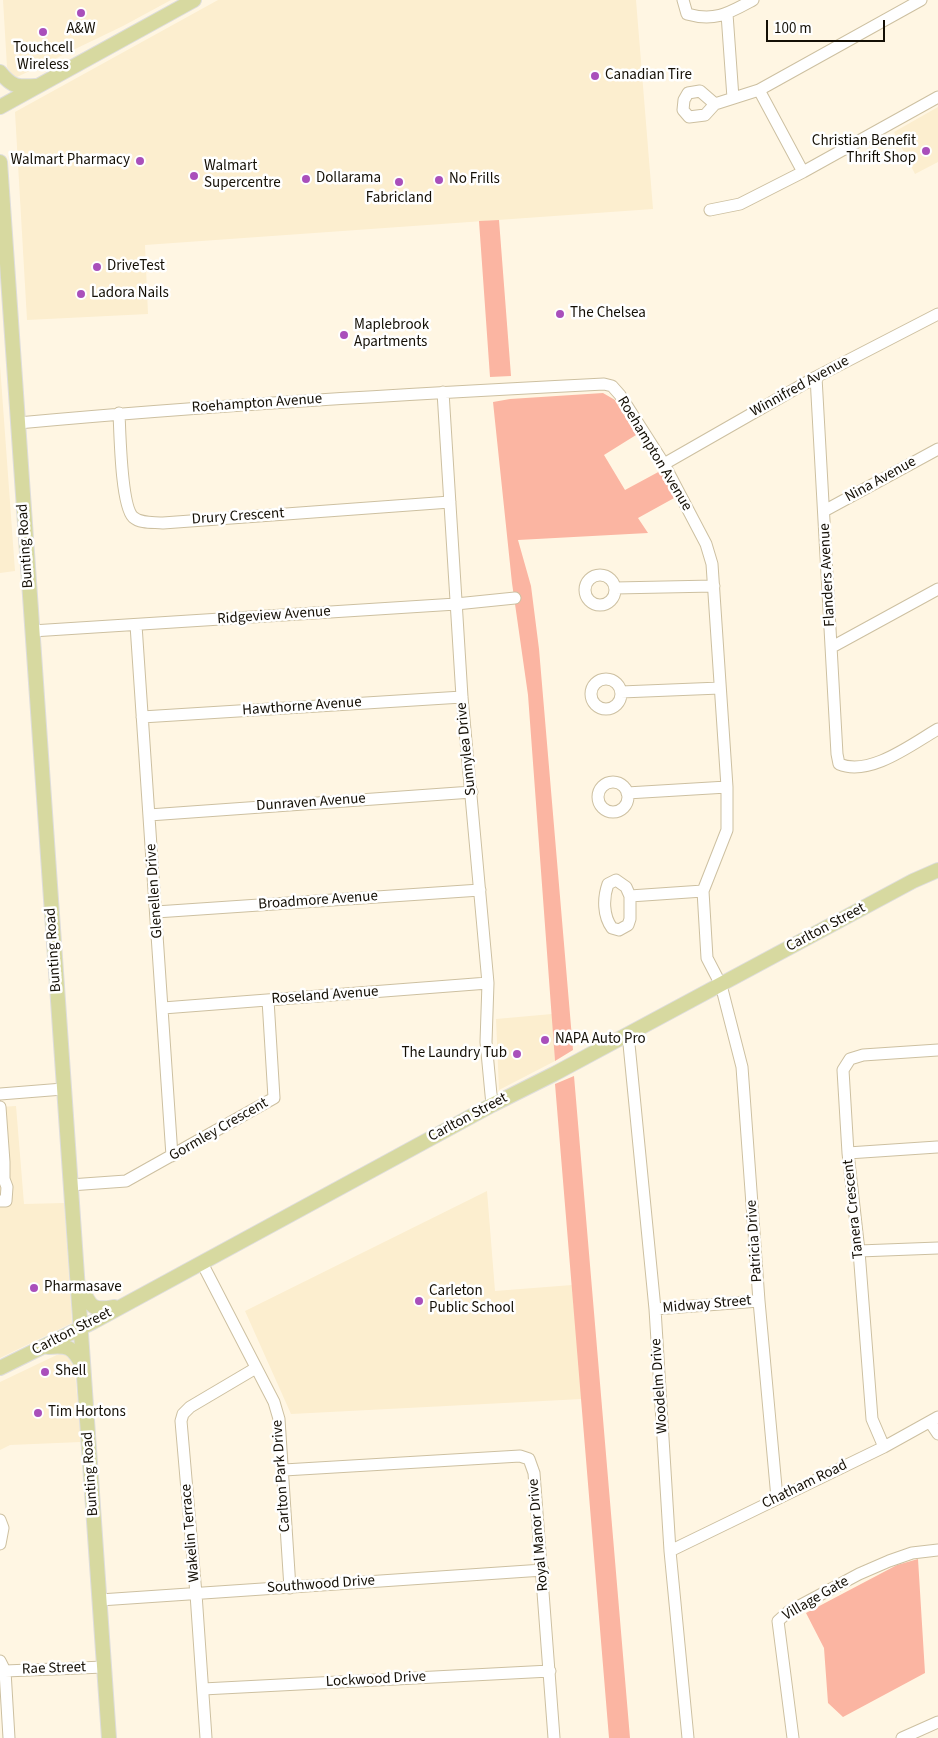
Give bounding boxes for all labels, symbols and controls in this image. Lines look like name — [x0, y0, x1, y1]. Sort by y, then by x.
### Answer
marker: A&W — [75, 7, 87, 19]
scale bar — [768, 10, 887, 42]
text: 100 m — [774, 18, 812, 39]
place label: A&W — [66, 21, 96, 39]
marker: Touchcell Wireless — [37, 26, 49, 38]
place label: Touchcell Wireless — [13, 40, 73, 75]
place label: Canadian Tire — [605, 67, 692, 85]
marker: Canadian Tire — [589, 70, 601, 82]
place label: Christian Benefit Thrift Shop — [812, 133, 916, 168]
marker: Christian Benefit Thrift Shop — [920, 145, 932, 157]
place label: Walmart Pharmacy — [10, 152, 130, 170]
marker: Walmart Pharmacy — [134, 155, 146, 167]
place label: Walmart Supercentre — [204, 158, 281, 193]
marker: Walmart Supercentre — [188, 170, 200, 182]
place label: Dollarama — [316, 170, 381, 188]
place label: No Frills — [449, 171, 500, 189]
marker: Dollarama — [300, 173, 312, 185]
marker: No Frills — [433, 174, 445, 186]
marker: Fabricland — [393, 176, 405, 188]
place label: Fabricland — [366, 190, 432, 208]
place label: DriveTest — [107, 258, 165, 276]
marker: DriveTest — [91, 261, 103, 273]
place label: Ladora Nails — [91, 285, 169, 303]
marker: Ladora Nails — [75, 288, 87, 300]
place label: The Chelsea — [570, 305, 646, 323]
marker: The Chelsea — [554, 308, 566, 320]
place label: Maplebrook Apartments — [354, 317, 429, 352]
marker: Maplebrook Apartments — [338, 329, 350, 341]
street label: Winnifred Avenue — [748, 352, 852, 422]
street label: Roehampton Avenue — [191, 390, 323, 418]
street label: Roehampton Avenue — [613, 393, 695, 515]
street label: Nina Avenue — [842, 453, 920, 507]
street label: Bunting Road — [14, 503, 38, 589]
street label: Drury Crescent — [191, 505, 285, 529]
street label: Flanders Avenue — [816, 523, 840, 627]
street label: Ridgeview Avenue — [217, 603, 331, 629]
street label: Hawthorne Avenue — [242, 694, 362, 720]
street label: Sunnylea Drive — [453, 701, 481, 797]
street label: Dunraven Avenue — [256, 790, 366, 816]
street label: Glenellen Drive — [143, 843, 167, 939]
street label: Broadmore Avenue — [258, 888, 378, 914]
street label: Carlton Street — [783, 900, 869, 956]
street label: Bunting Road — [42, 907, 66, 993]
street label: Roseland Avenue — [271, 983, 379, 1009]
place label: NAPA Auto Pro — [555, 1031, 646, 1049]
marker: NAPA Auto Pro — [539, 1034, 551, 1046]
place label: The Laundry Tub — [401, 1045, 507, 1063]
marker: The Laundry Tub — [511, 1048, 523, 1060]
street label: Carlton Street — [425, 1090, 511, 1146]
street label: Gormley Crescent — [166, 1094, 272, 1166]
street label: Tanera Crescent — [840, 1158, 868, 1260]
street label: Patricia Drive — [743, 1199, 767, 1283]
place label: Pharmasave — [44, 1279, 122, 1297]
marker: Pharmasave — [28, 1282, 40, 1294]
place label: Carleton Public School — [429, 1283, 514, 1318]
street label: Midway Street — [662, 1292, 752, 1318]
marker: Carleton Public School — [413, 1295, 425, 1307]
street label: Carlton Street — [29, 1304, 115, 1360]
street label: Woodelm Drive — [648, 1338, 672, 1434]
place label: Shell — [55, 1363, 86, 1381]
marker: Shell — [39, 1366, 51, 1378]
place label: Tim Hortons — [48, 1404, 126, 1422]
marker: Tim Hortons — [32, 1407, 44, 1419]
street label: Carlton Park Drive — [269, 1419, 295, 1533]
street label: Bunting Road — [79, 1431, 103, 1517]
street label: Chatham Road — [759, 1457, 851, 1513]
street label: Royal Manor Drive — [525, 1478, 553, 1592]
street label: Wakelin Terrace — [178, 1483, 204, 1583]
street label: Southwood Drive — [266, 1572, 376, 1598]
street label: Village Gate — [780, 1573, 852, 1625]
street label: Rae Street — [22, 1659, 86, 1679]
street label: Lockwood Drive — [325, 1668, 427, 1692]

